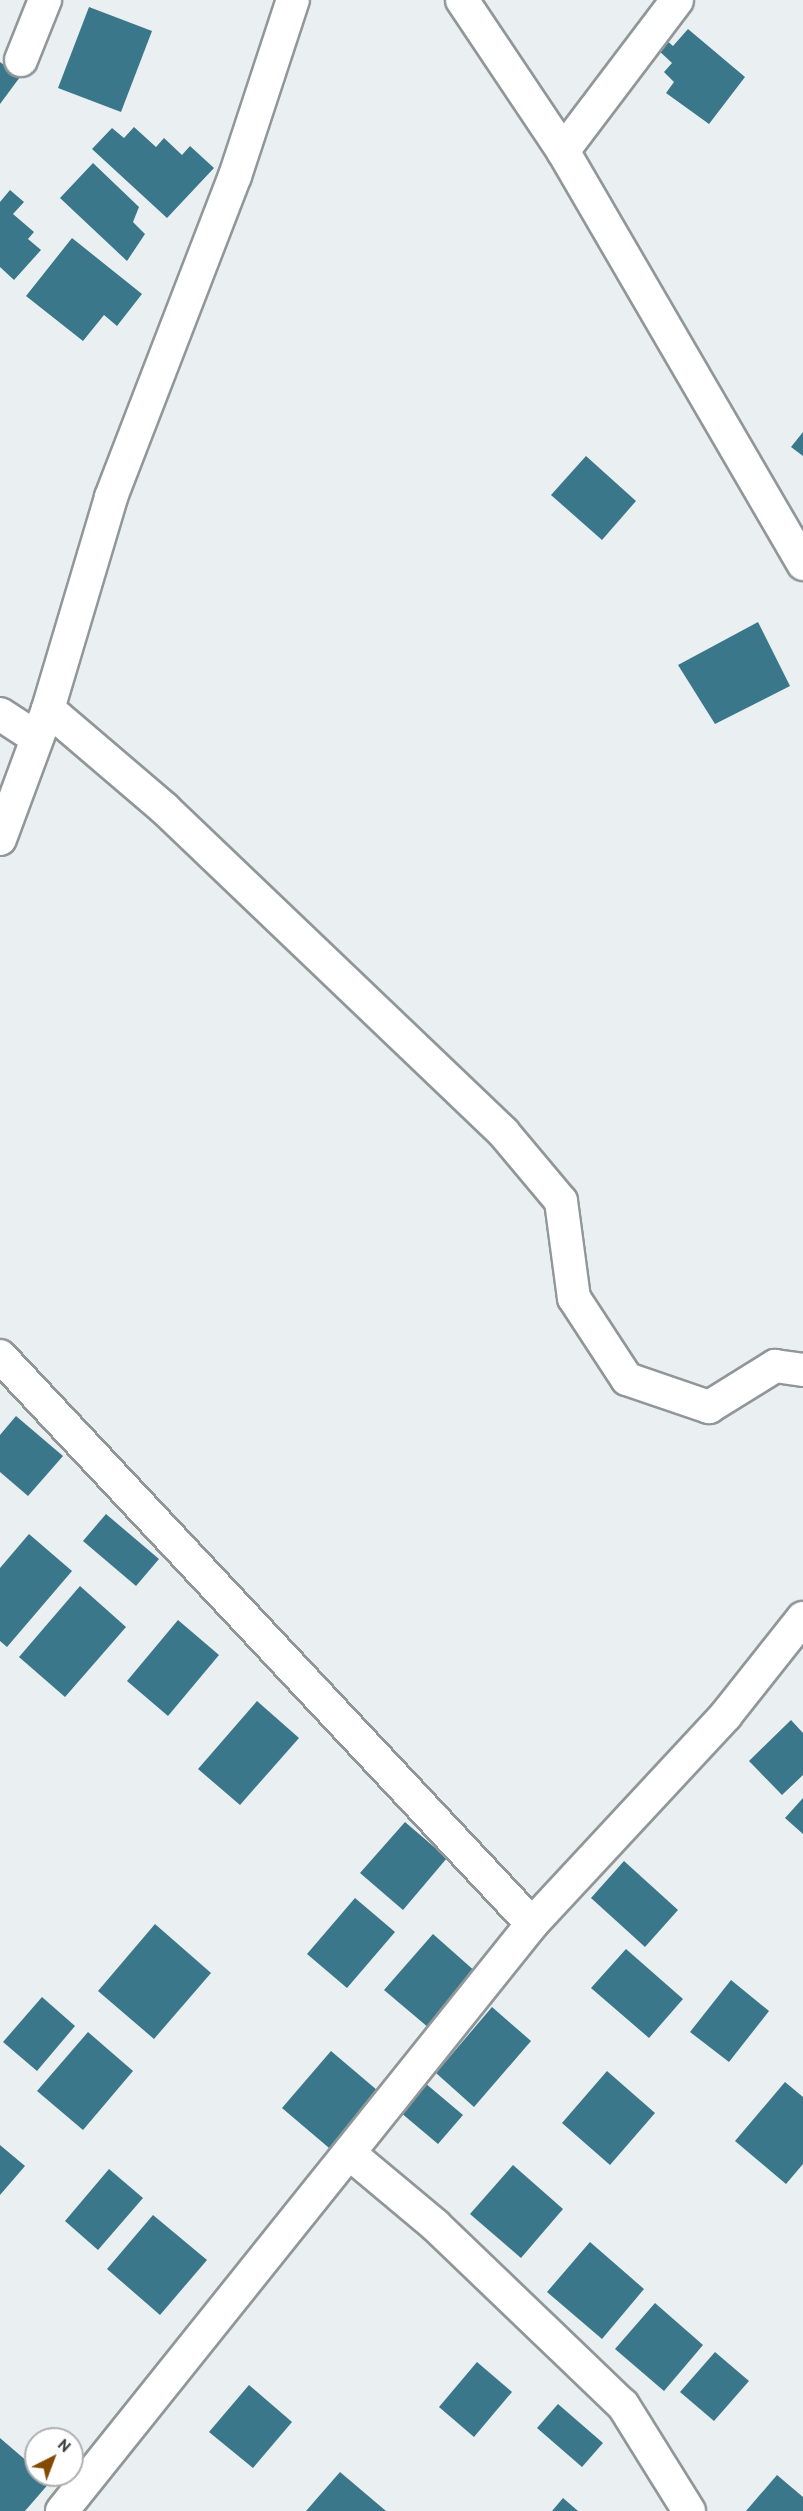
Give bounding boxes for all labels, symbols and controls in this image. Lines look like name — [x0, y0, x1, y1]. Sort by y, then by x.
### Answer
north arrow — [24, 2427, 84, 2487]
text: N — [54, 2434, 75, 2456]

